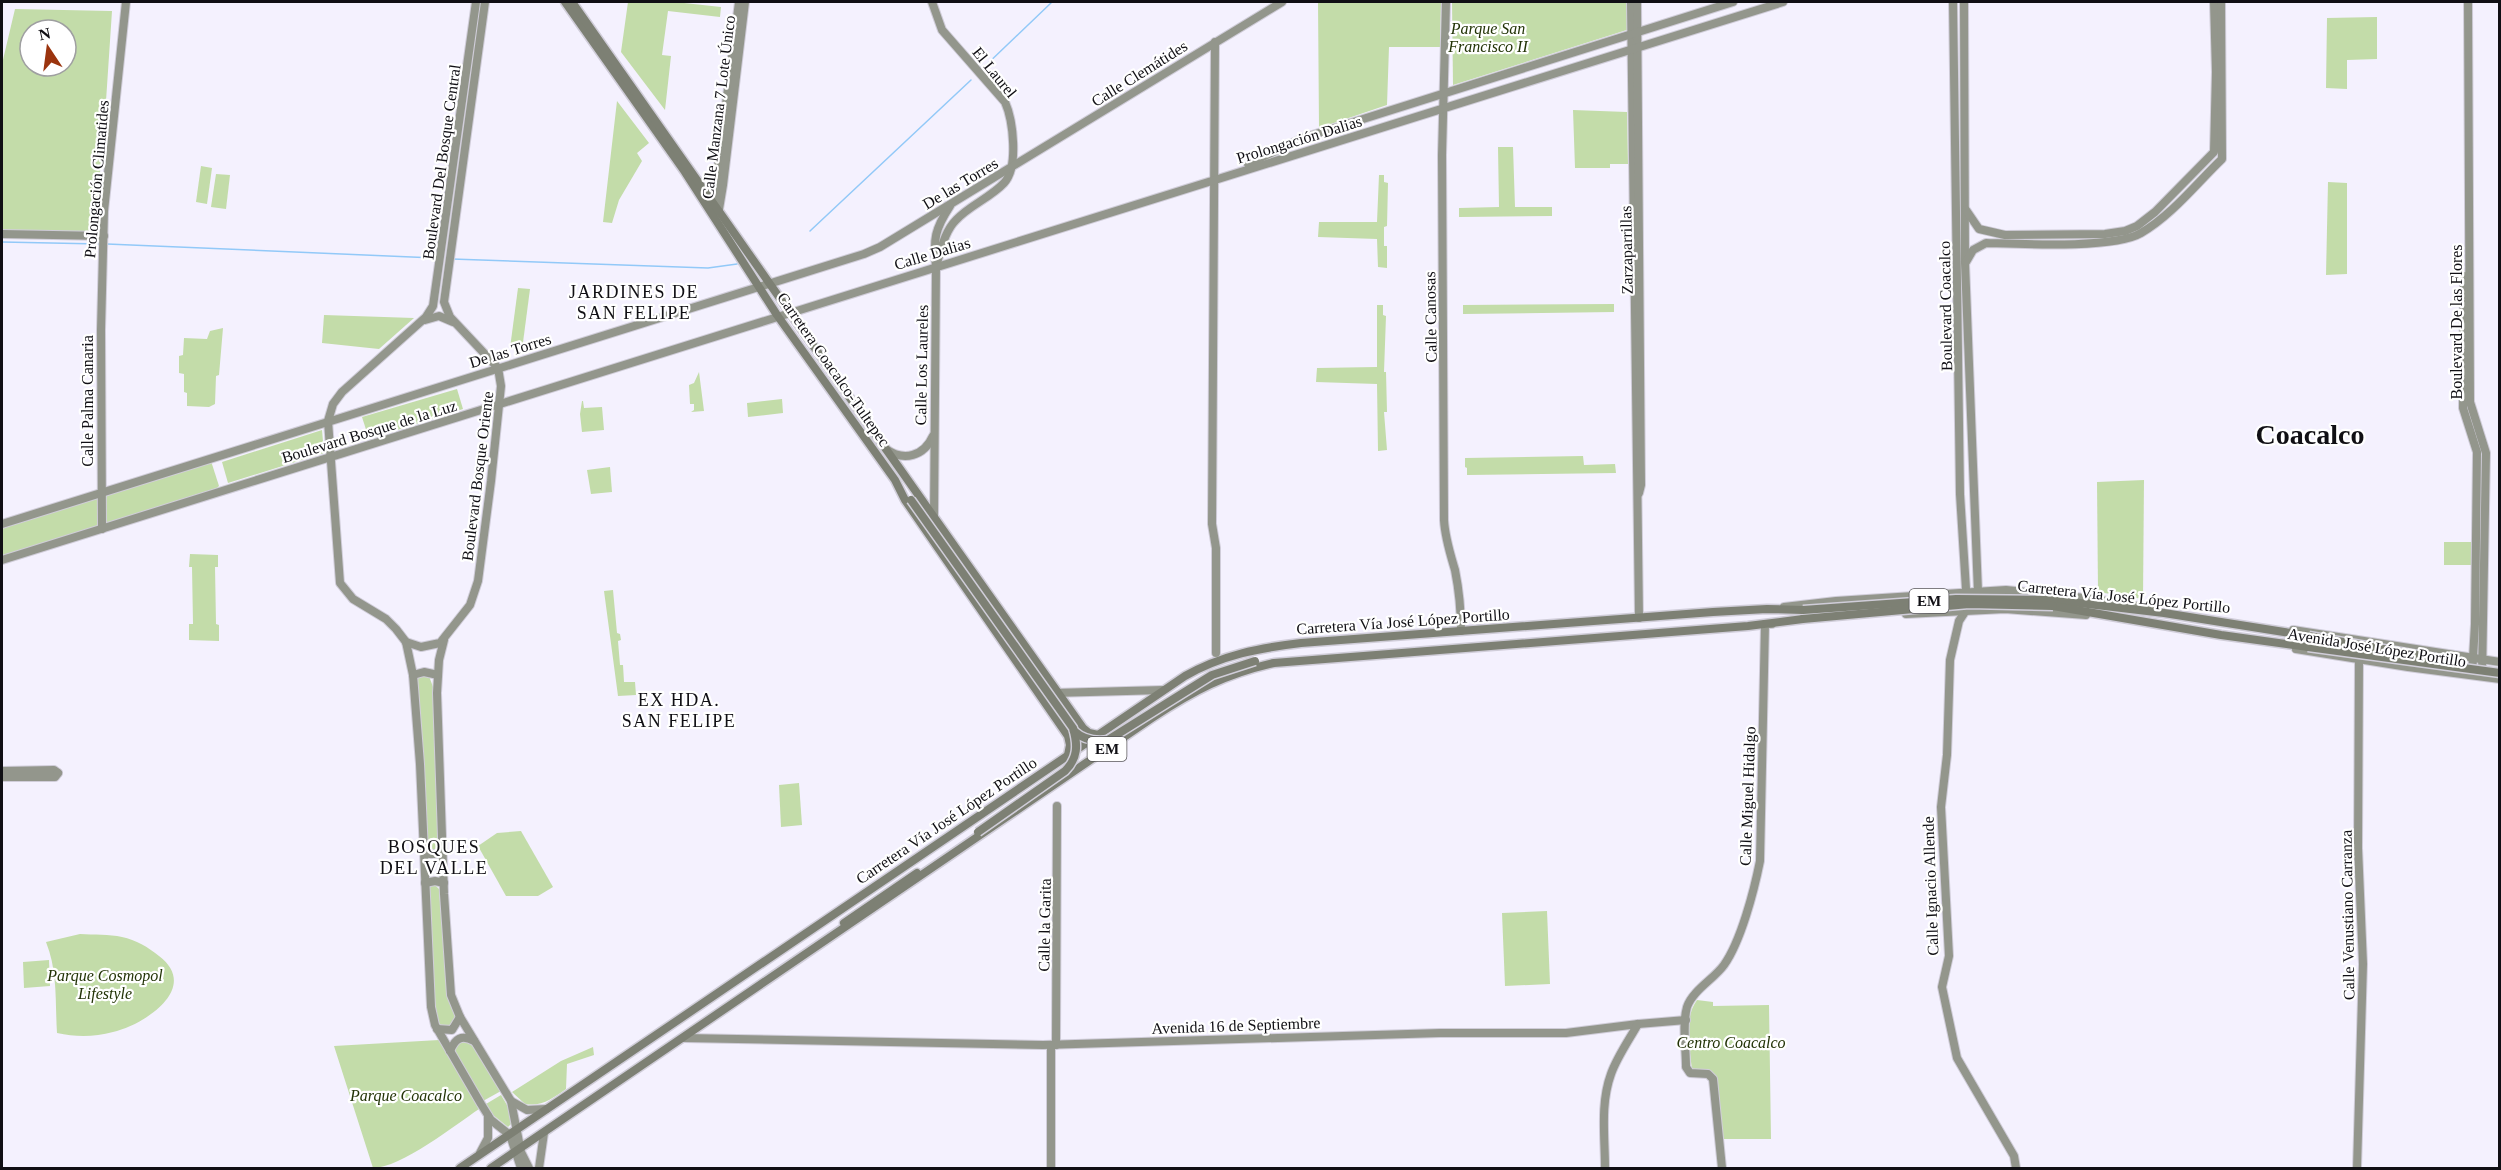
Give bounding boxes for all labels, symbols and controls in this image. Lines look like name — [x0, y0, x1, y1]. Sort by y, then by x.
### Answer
street label: Calle Manzana 7 Lote Único — [698, 14, 738, 200]
north arrow — [18, 18, 78, 78]
park label: Parque San Francisco II — [1447, 20, 1528, 55]
text: N — [37, 24, 53, 43]
street label: Calle Clemátides — [1088, 37, 1190, 110]
street label: El Laurel — [969, 44, 1020, 101]
street label: Boulevard Del Bosque Central — [419, 63, 465, 261]
street label: Prolongación Climatides — [81, 99, 113, 259]
street label: Prolongación Dalias — [1234, 112, 1364, 168]
street label: De las Torres — [920, 154, 1001, 213]
street label: Zarzaparrillas — [1617, 205, 1637, 295]
street label: Calle Dalias — [892, 234, 972, 273]
street label: Boulevard Coacalco — [1936, 241, 1955, 371]
street label: Boulevard De las Flores — [2448, 244, 2465, 400]
street label: Calle Canosas — [1421, 271, 1440, 363]
district label: JARDINES DE SAN FELIPE — [569, 282, 699, 323]
street label: Carretera Coacalco-Tultepec — [773, 289, 893, 450]
street label: Calle Los Laureles — [912, 304, 931, 426]
street label: De las Torres — [467, 330, 553, 371]
street label: Calle Palma Canaria — [79, 335, 96, 467]
street label: Boulevard Bosque Oriente — [459, 390, 497, 562]
street label: Boulevard Bosque de la Luz — [280, 397, 459, 467]
district label: Coacalco — [2256, 419, 2364, 450]
street label: Carretera Vía José López Portillo — [2017, 577, 2231, 617]
road number: EM — [1910, 589, 1948, 613]
street label: Carretera Vía José López Portillo — [1296, 606, 1510, 638]
street label: Avenida José López Portillo — [2286, 625, 2467, 671]
district label: EX HDA. SAN FELIPE — [622, 690, 736, 731]
street label: Calle Miguel Hidalgo — [1737, 726, 1759, 866]
road number: EM — [1088, 737, 1126, 761]
street label: Carretera Vía José López Portillo — [853, 754, 1040, 888]
street label: Calle Ignacio Allende — [1920, 816, 1942, 956]
street label: Calle Venustiano Carranza — [2338, 830, 2357, 1000]
district label: BOSQUES DEL VALLE — [380, 837, 488, 878]
street label: Calle la Garita — [1035, 878, 1054, 972]
park label: Parque Cosmopol Lifestyle — [46, 967, 163, 1003]
street label: Avenida 16 de Septiembre — [1151, 1014, 1321, 1038]
park label: Centro Coacalco — [1676, 1034, 1786, 1051]
park label: Parque Coacalco — [349, 1087, 462, 1105]

